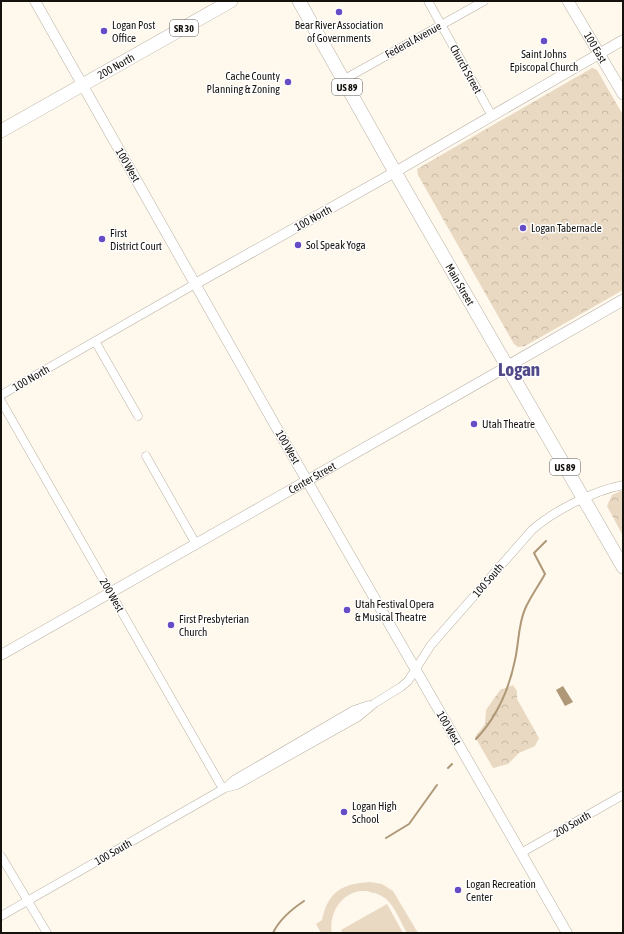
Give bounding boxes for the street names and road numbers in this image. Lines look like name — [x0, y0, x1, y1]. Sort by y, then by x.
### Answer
road number: SR 30 — [170, 20, 198, 36]
street label: Federal Avenue — [383, 20, 443, 60]
street label: 100 East — [582, 30, 609, 65]
street label: Church Street — [448, 43, 484, 95]
street label: 200 North — [95, 51, 136, 81]
road number: US 89 — [332, 79, 362, 95]
street label: 100 West — [114, 146, 142, 184]
street label: 100 North — [292, 203, 334, 233]
street label: Main Street — [443, 262, 477, 307]
street label: 100 North — [11, 363, 51, 393]
street label: 100 West — [274, 428, 302, 466]
road number: US 89 — [550, 459, 580, 475]
street label: Center Street — [286, 460, 338, 496]
street label: 100 South — [470, 561, 506, 599]
street label: 200 West — [98, 576, 126, 614]
street label: 100 West — [435, 709, 463, 747]
street label: 200 South — [551, 809, 593, 839]
street label: 100 South — [92, 837, 134, 867]

